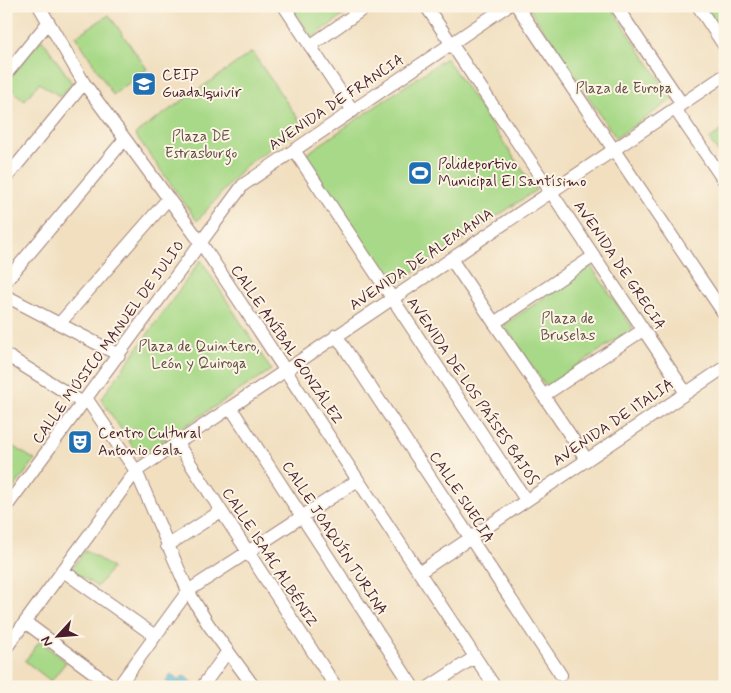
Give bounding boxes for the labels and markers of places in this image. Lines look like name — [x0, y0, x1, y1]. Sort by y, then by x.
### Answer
place label: CEIP Guadalquivir — [162, 66, 242, 103]
school or university icon: CEIP Guadalquivir — [131, 71, 157, 97]
place label: Polideportivo Municipal El Santísimo — [438, 155, 586, 192]
sports icon: Polideportivo Municipal El Santísimo — [407, 160, 433, 186]
place label: Centro Cultural Antonio Gala — [98, 424, 201, 461]
theatre icon: Centro Cultural Antonio Gala — [67, 429, 93, 455]

